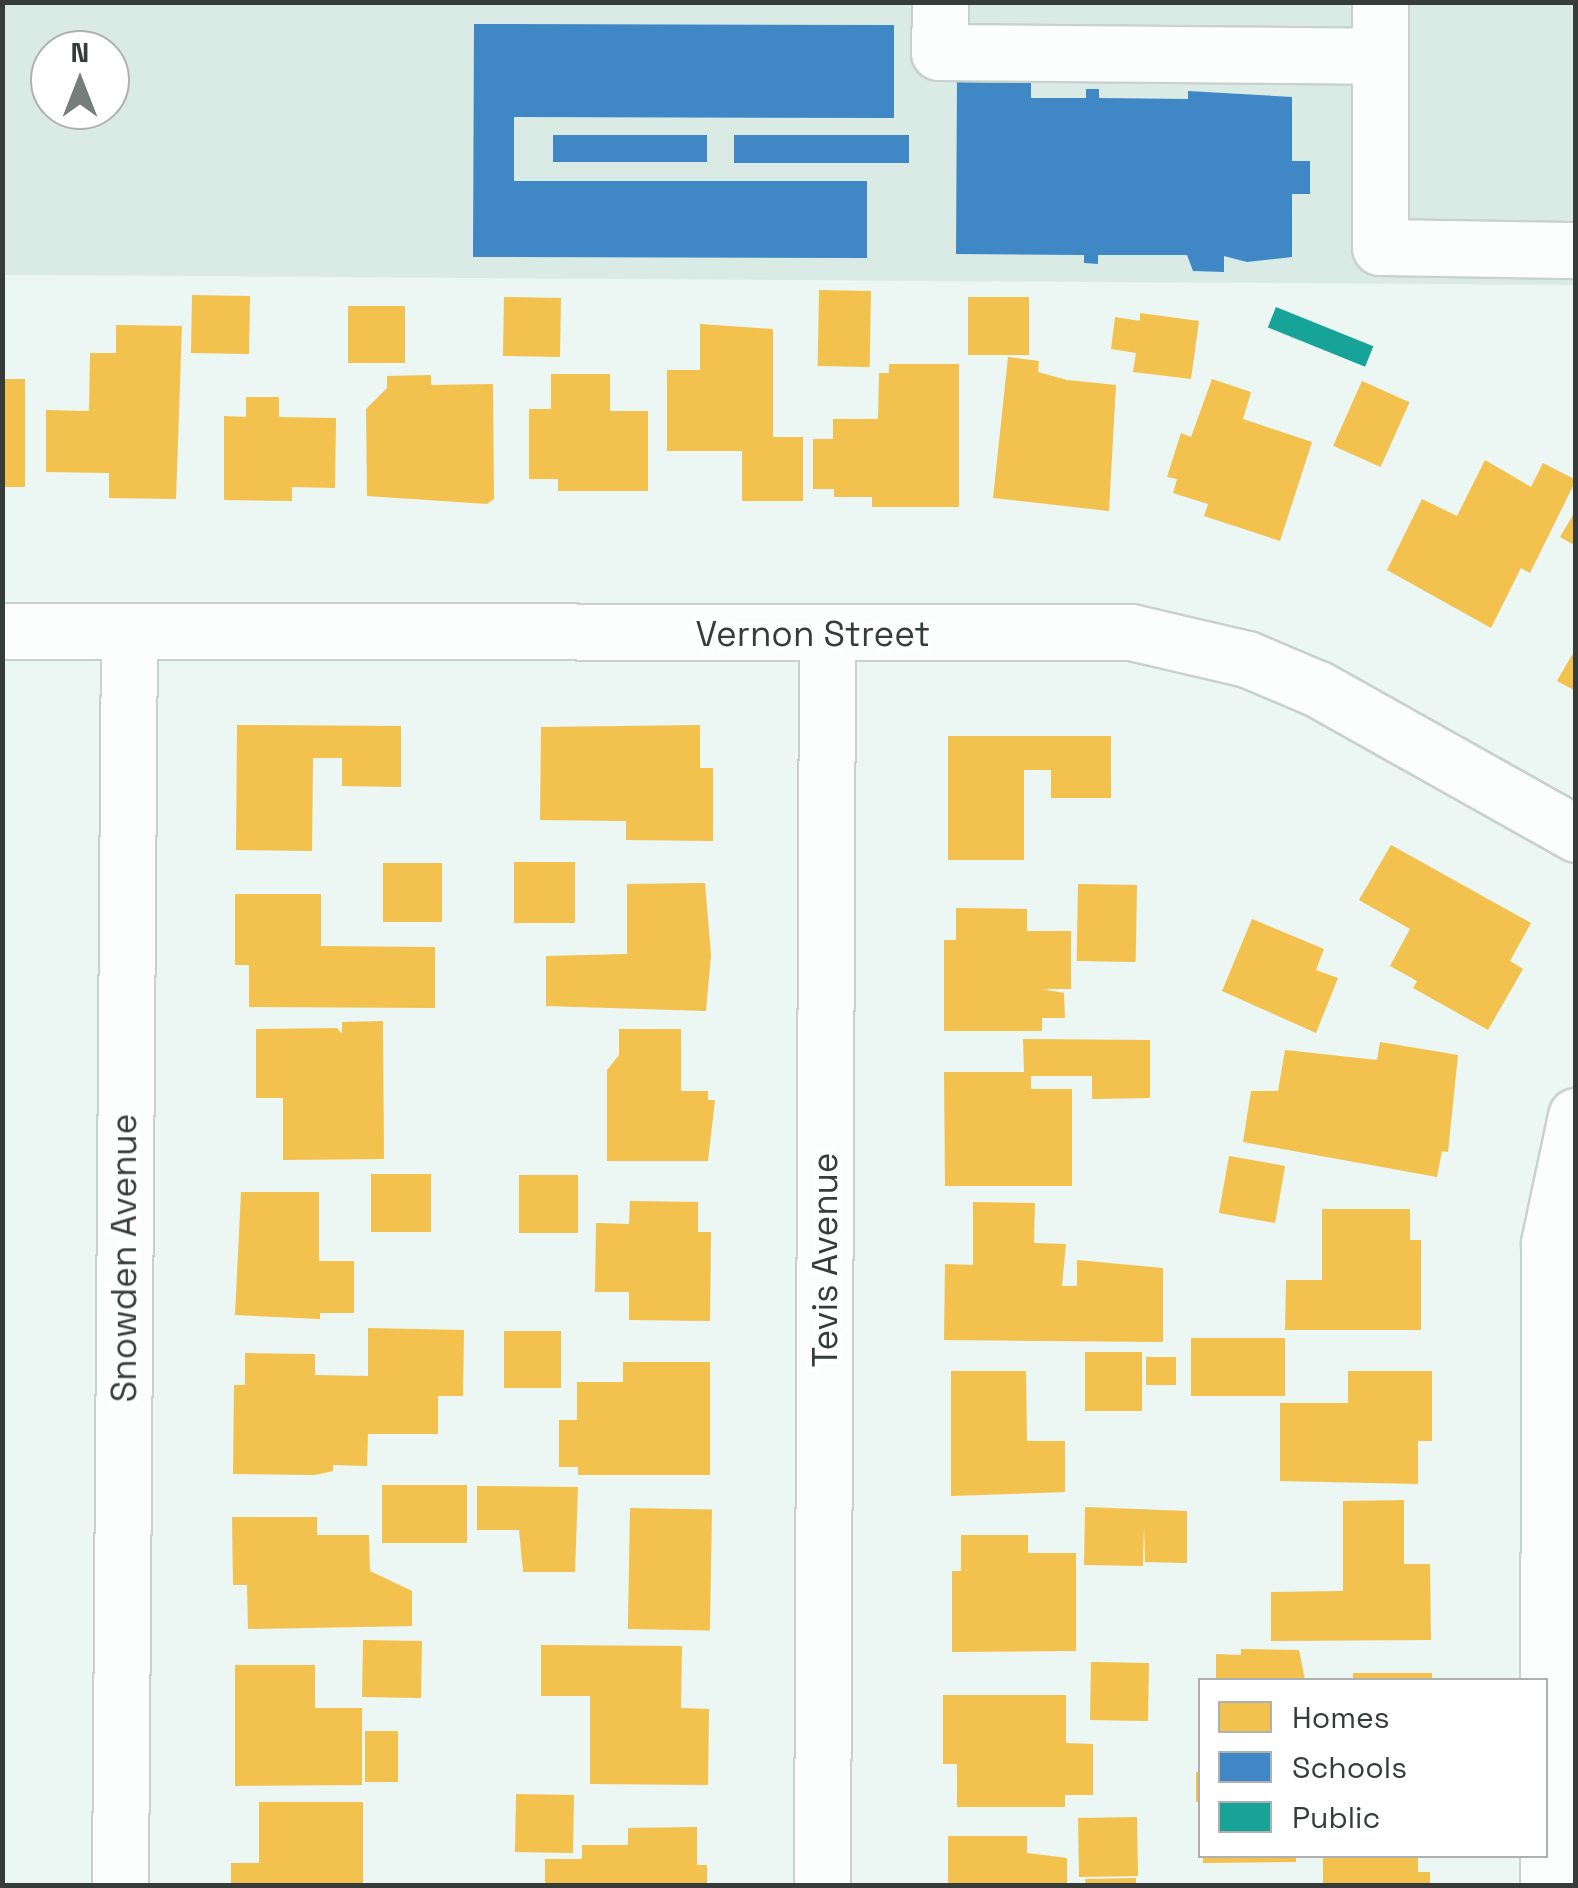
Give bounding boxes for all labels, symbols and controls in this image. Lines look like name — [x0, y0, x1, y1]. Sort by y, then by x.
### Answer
north arrow — [30, 30, 130, 130]
text: N — [71, 34, 89, 70]
street label: Vernon Street — [696, 613, 930, 655]
street label: Snowden Avenue — [103, 1113, 145, 1403]
street label: Tevis Avenue — [804, 1152, 846, 1368]
legend — [1198, 1678, 1548, 1858]
text: Homes — [1292, 1698, 1390, 1737]
text: Schools — [1292, 1748, 1407, 1787]
text: Public — [1292, 1798, 1380, 1837]

